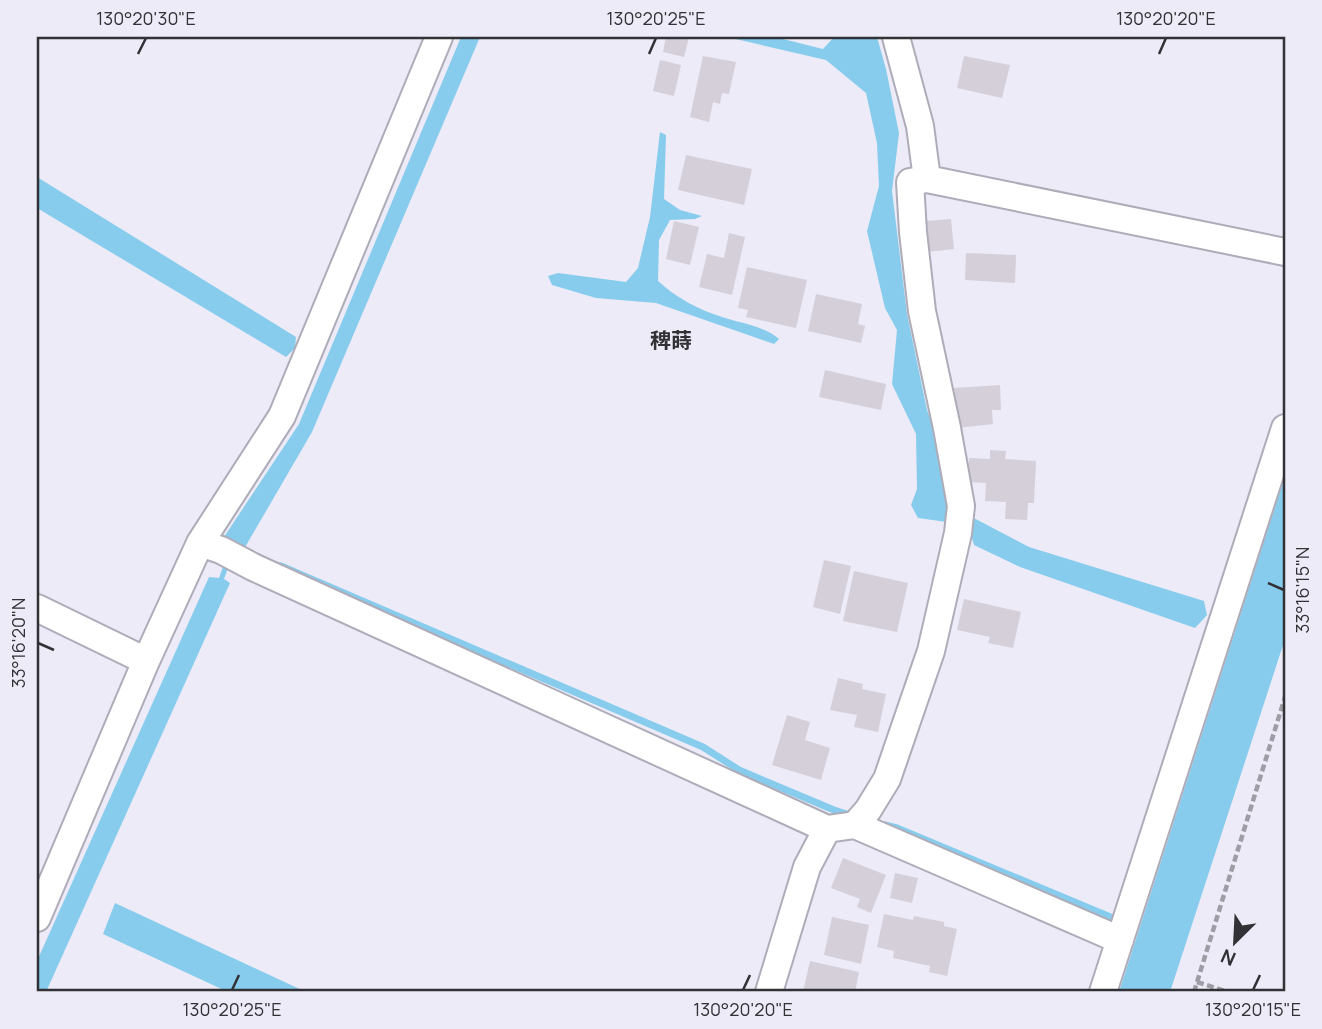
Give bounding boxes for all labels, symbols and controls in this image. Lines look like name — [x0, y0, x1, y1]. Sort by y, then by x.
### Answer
text: 130°20'30"E — [96, 6, 196, 30]
text: 130°20'25"E — [606, 6, 706, 30]
text: 130°20'20"E — [1116, 6, 1216, 30]
district label: 稗蒔 — [650, 326, 692, 354]
text: 33°16'15"N — [1290, 547, 1314, 633]
text: 33°16'20"N — [6, 598, 30, 688]
north arrow — [1200, 906, 1270, 976]
text: N — [1217, 943, 1240, 972]
text: 130°20'25"E — [182, 997, 282, 1021]
text: 130°20'20"E — [693, 997, 793, 1021]
text: 130°20'15"E — [1205, 997, 1301, 1021]

